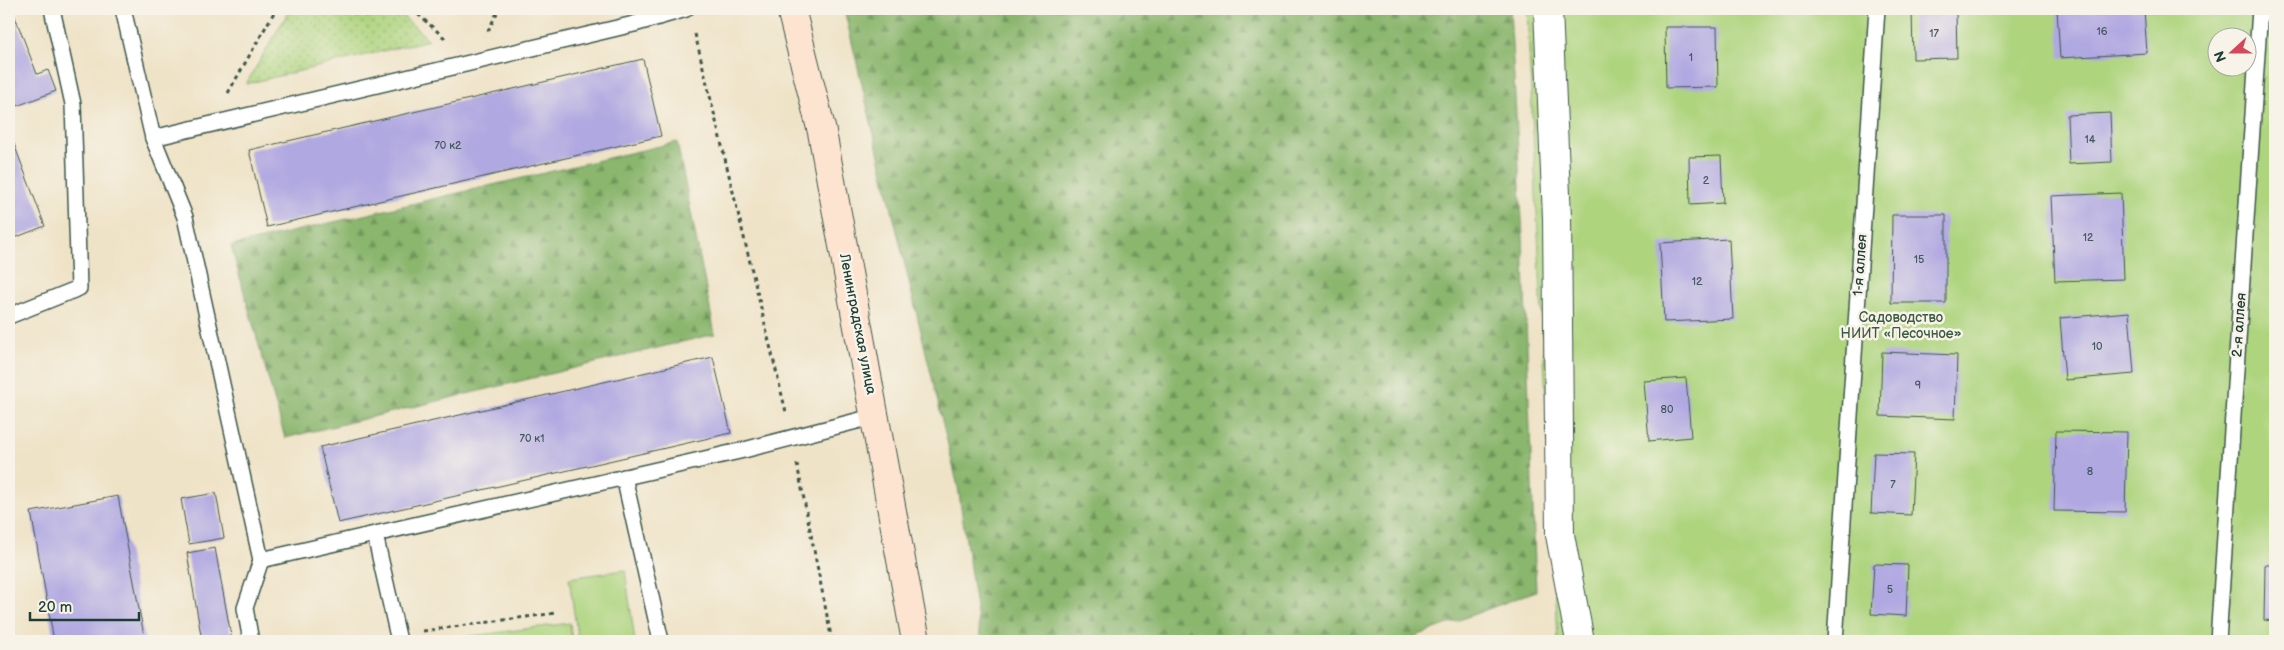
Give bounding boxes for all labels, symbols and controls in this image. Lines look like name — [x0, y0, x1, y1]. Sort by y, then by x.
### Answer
house number: 16 — [2097, 25, 2108, 38]
house number: 17 — [1929, 27, 1939, 40]
north arrow — [2206, 28, 2256, 78]
text: N — [2211, 49, 2230, 64]
house number: 1 — [1689, 51, 1693, 64]
house number: 14 — [2085, 133, 2096, 146]
house number: 70 к2 — [434, 139, 462, 152]
house number: 2 — [1703, 174, 1710, 187]
house number: 12 — [2083, 231, 2094, 244]
street label: 1-я аллея — [1849, 233, 1871, 296]
street label: Ленинградская улица — [836, 251, 880, 397]
house number: 15 — [1914, 253, 1924, 266]
house number: 12 — [1692, 275, 1703, 288]
street label: 2-я аллея — [2228, 292, 2250, 358]
park label: Садоводство НИИТ «Песочное» — [1841, 309, 1962, 342]
house number: 10 — [2092, 340, 2103, 353]
house number: 9 — [1915, 379, 1921, 392]
house number: 80 — [1661, 403, 1674, 416]
house number: 70 к1 — [520, 432, 544, 445]
house number: 8 — [2087, 465, 2093, 478]
house number: 7 — [1890, 478, 1896, 491]
house number: 5 — [1887, 583, 1893, 596]
scale bar — [30, 590, 139, 622]
text: 20 m — [38, 598, 72, 617]

